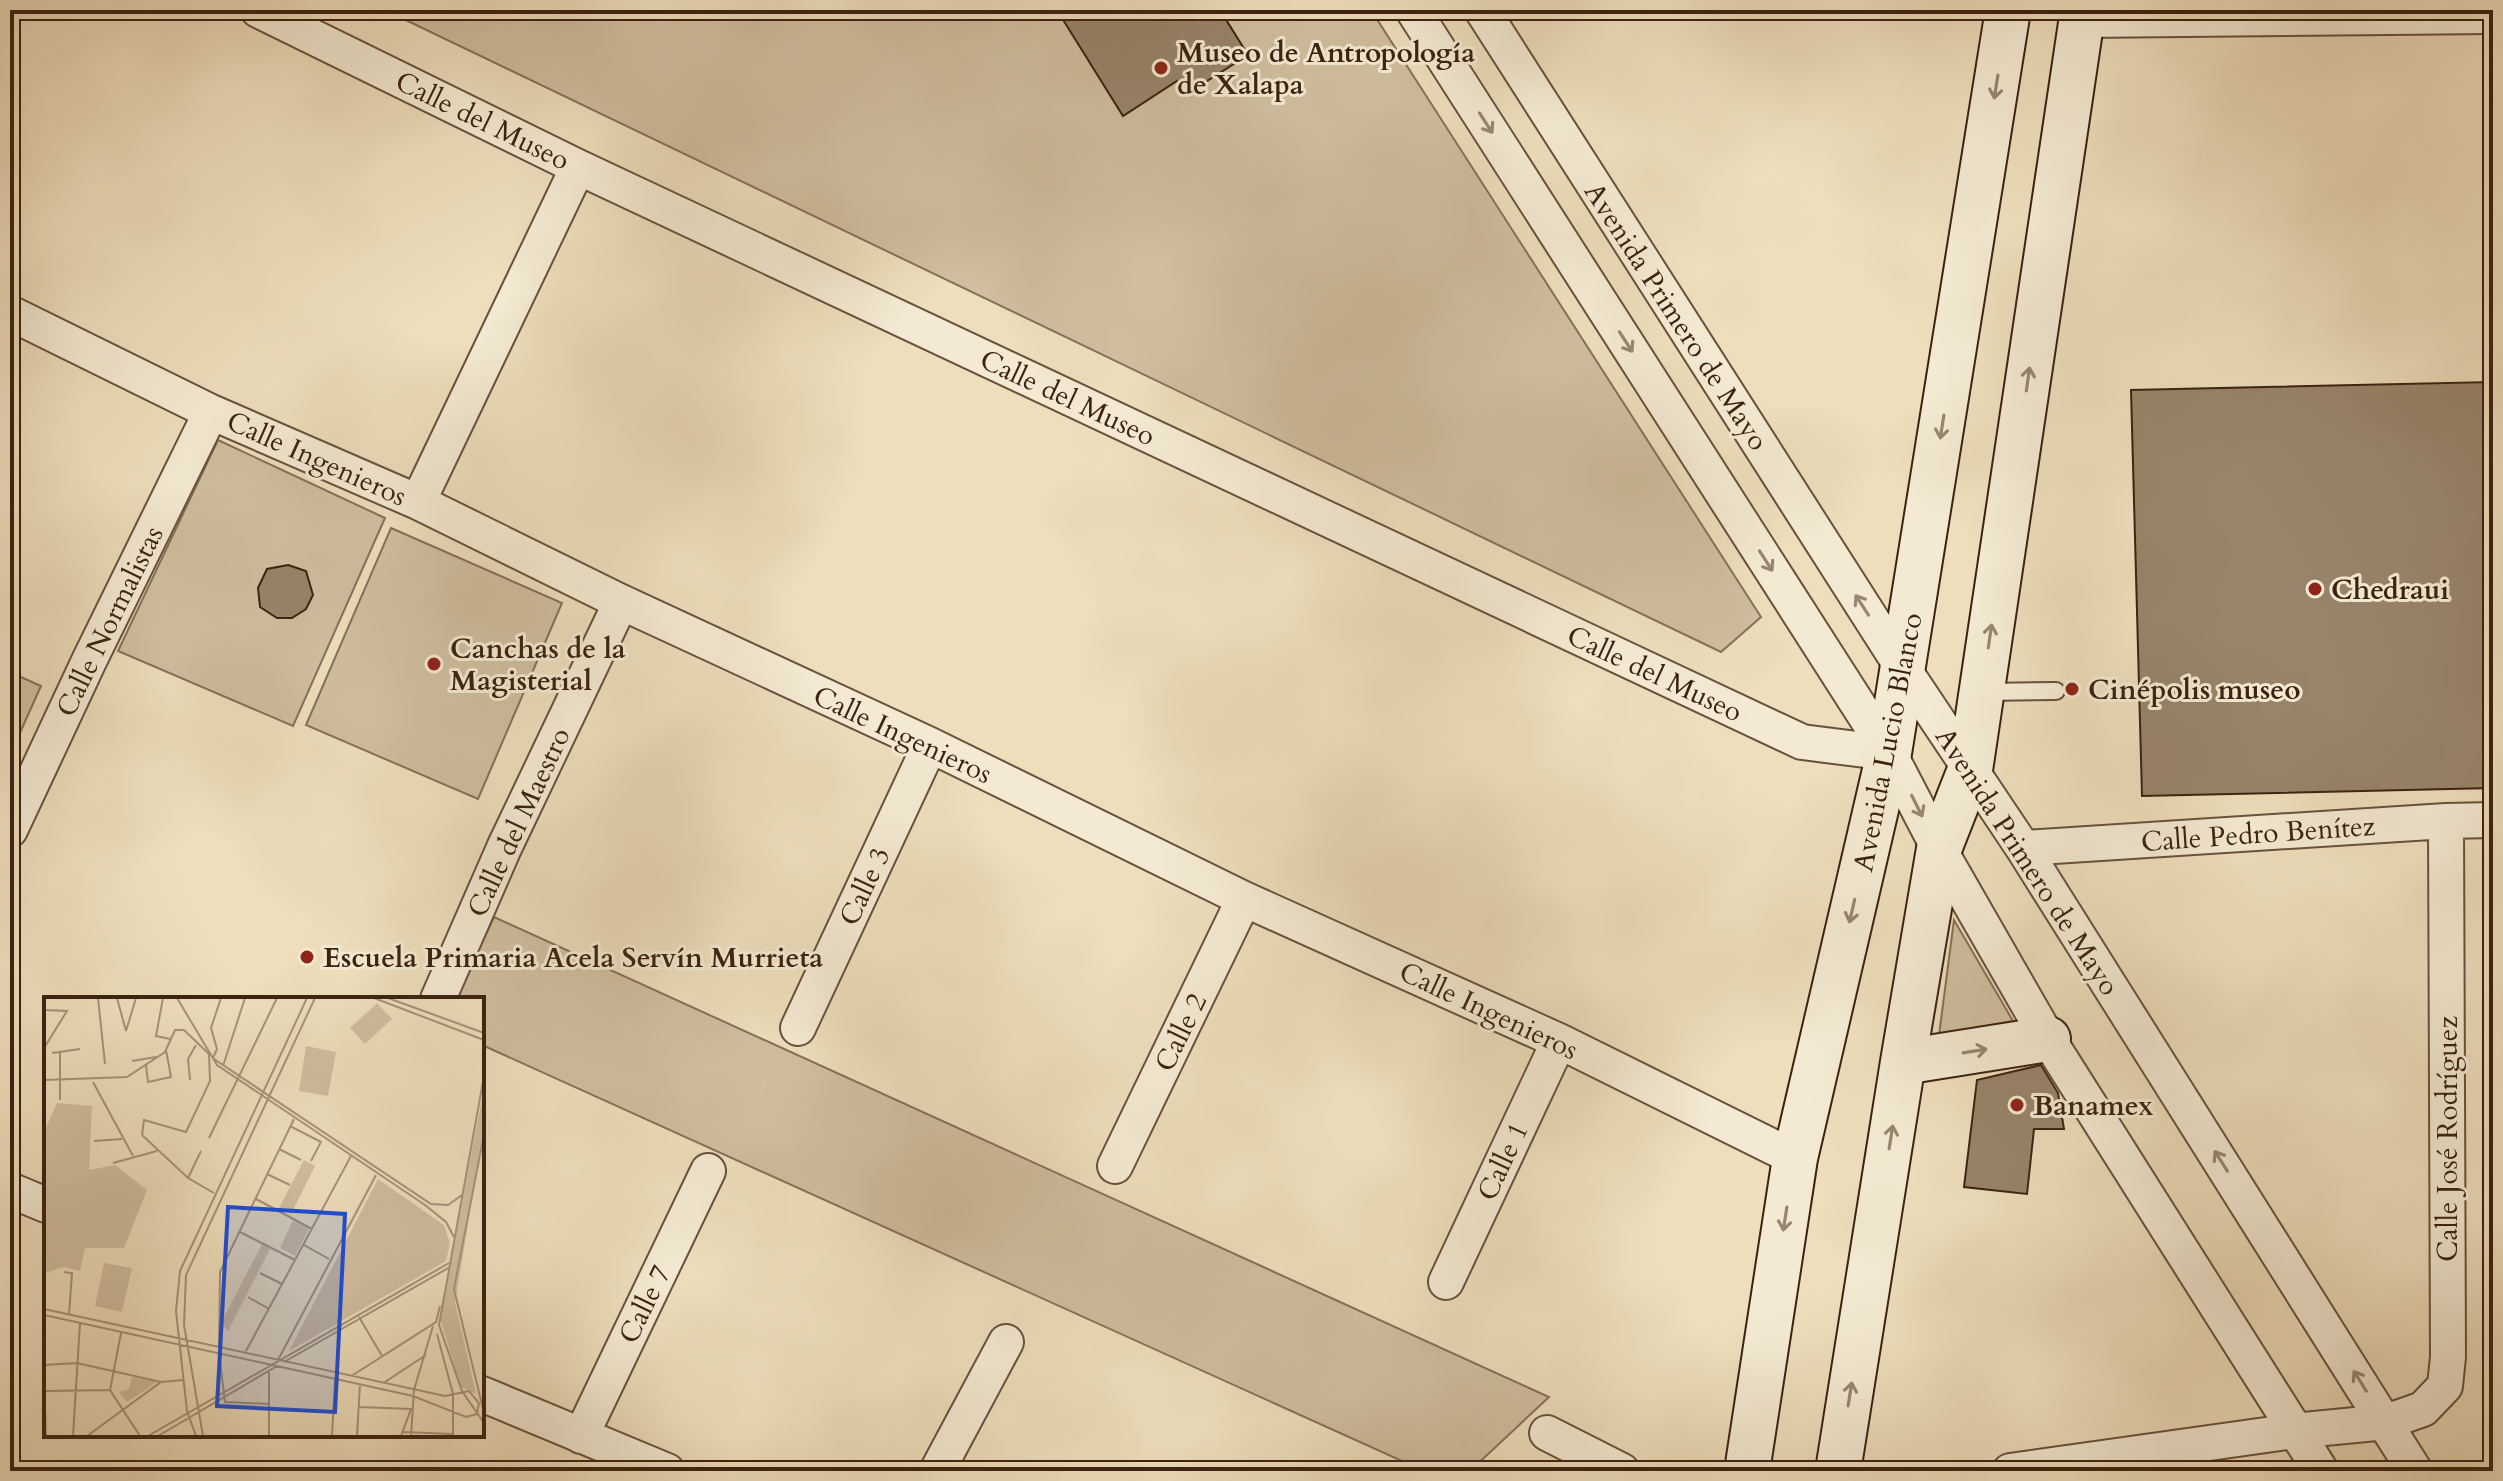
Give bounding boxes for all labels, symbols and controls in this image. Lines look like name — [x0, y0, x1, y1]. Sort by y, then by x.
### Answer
place label: Museo de Antropología de Xalapa — [1177, 34, 1475, 104]
marker: Museo de Antropología de Xalapa — [1152, 59, 1170, 77]
street label: Calle del Museo — [389, 62, 576, 179]
one-way arrow — [1988, 74, 2003, 99]
one-way arrow — [1478, 111, 1494, 134]
street label: Avenida Primero de Mayo — [1575, 175, 1777, 458]
one-way arrow — [1618, 330, 1634, 352]
street label: Calle del Museo — [974, 341, 1161, 455]
one-way arrow — [2021, 367, 2036, 392]
street label: Calle Ingenieros — [221, 402, 413, 516]
one-way arrow — [1934, 414, 1949, 439]
street label: Calle Normalistas — [47, 520, 172, 723]
one-way arrow — [1758, 549, 1775, 571]
place label: Chedraui — [2331, 571, 2449, 609]
marker: Chedraui — [2306, 580, 2324, 598]
one-way arrow — [1853, 594, 1870, 616]
street label: Avenida Lucio Blanco — [1844, 610, 1932, 875]
street label: Calle del Museo — [1561, 617, 1748, 731]
one-way arrow — [1983, 624, 1998, 650]
place label: Canchas de la Magisterial — [450, 630, 626, 700]
marker: Canchas de la Magisterial — [425, 655, 443, 673]
place label: Cinépolis museo — [2088, 671, 2301, 709]
street label: Calle Ingenieros — [807, 677, 998, 793]
marker: Cinépolis museo — [2063, 680, 2081, 698]
street label: Avenida Primero de Mayo — [1926, 720, 2128, 1003]
street label: Calle del Maestro — [458, 721, 579, 923]
one-way arrow — [1910, 793, 1925, 817]
street label: Calle Pedro Benítez — [2140, 807, 2377, 861]
street label: Calle 3 — [830, 841, 900, 932]
one-way arrow — [1844, 897, 1859, 923]
place label: Escuela Primaria Acela Servín Murrieta — [323, 939, 823, 977]
marker: Escuela Primaria Acela Servín Murrieta — [298, 948, 316, 966]
street label: Calle Ingenieros — [1393, 953, 1584, 1069]
street label: Calle 2 — [1146, 987, 1216, 1078]
inset map — [44, 997, 484, 1437]
street label: Calle José Rodríguez — [2429, 1016, 2467, 1262]
one-way arrow — [1962, 1042, 1987, 1057]
place label: Banamex — [2033, 1087, 2154, 1125]
marker: Banamex — [2008, 1096, 2026, 1114]
street label: Calle 1 — [1468, 1116, 1538, 1207]
one-way arrow — [1884, 1125, 1899, 1150]
one-way arrow — [2212, 1150, 2228, 1173]
one-way arrow — [1777, 1206, 1792, 1232]
street label: Calle 7 — [610, 1259, 680, 1350]
one-way arrow — [2351, 1370, 2368, 1392]
one-way arrow — [1844, 1382, 1859, 1407]

